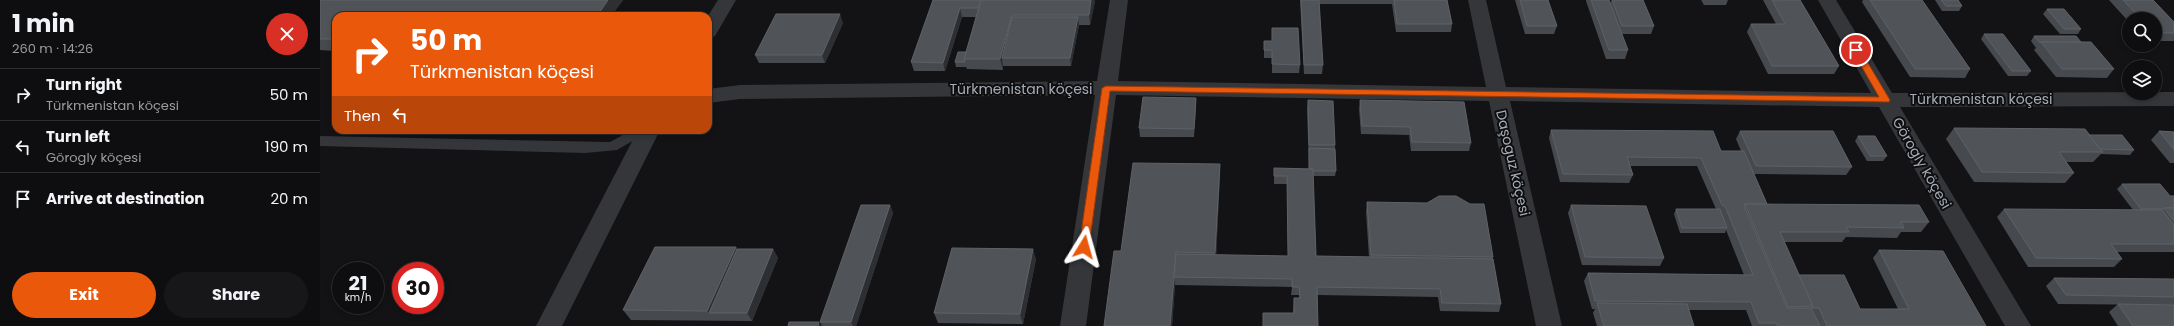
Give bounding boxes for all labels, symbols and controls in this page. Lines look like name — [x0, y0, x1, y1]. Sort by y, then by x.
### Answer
text: 1 min — [12, 7, 75, 40]
map controls — [2122, 12, 2162, 100]
button: search — [2122, 12, 2162, 52]
button: close — [266, 13, 308, 55]
text: 50 m — [410, 21, 482, 60]
icon: right — [344, 28, 396, 80]
pin — [1839, 33, 1873, 67]
text: 260 m · 14:26 — [12, 39, 93, 58]
icon: arrive — [1845, 39, 1867, 61]
text: Türkmenistan köçesi — [410, 59, 594, 84]
button: layers — [2122, 60, 2162, 100]
text: Turn right — [46, 74, 122, 95]
street label: Türkmenistan köçesi — [949, 79, 1093, 99]
icon: right — [12, 84, 34, 106]
text: 50 m — [270, 84, 308, 105]
street label: Türkmenistan köçesi — [1909, 89, 2053, 109]
text: Türkmenistan köçesi — [46, 96, 179, 115]
icon: left — [389, 104, 411, 126]
text: Then — [344, 105, 381, 126]
street label: Daşoguz köçesi — [1491, 108, 1535, 218]
street label: Görogly köçesi — [1888, 114, 1956, 212]
text: Turn left — [46, 126, 110, 147]
icon: left — [12, 136, 34, 158]
text: 190 m — [265, 136, 308, 157]
text: Görogly köçesi — [46, 148, 141, 167]
icon: arrive — [12, 188, 34, 210]
text: Arrive at destination — [46, 188, 204, 209]
text: 20 m — [270, 188, 308, 209]
position arrow — [1063, 226, 1105, 268]
speed limit sign: 30 — [392, 262, 444, 314]
text: 21 — [349, 269, 367, 297]
button: Exit — [12, 272, 156, 318]
button: Share — [164, 272, 308, 318]
text: km/h — [345, 290, 371, 305]

